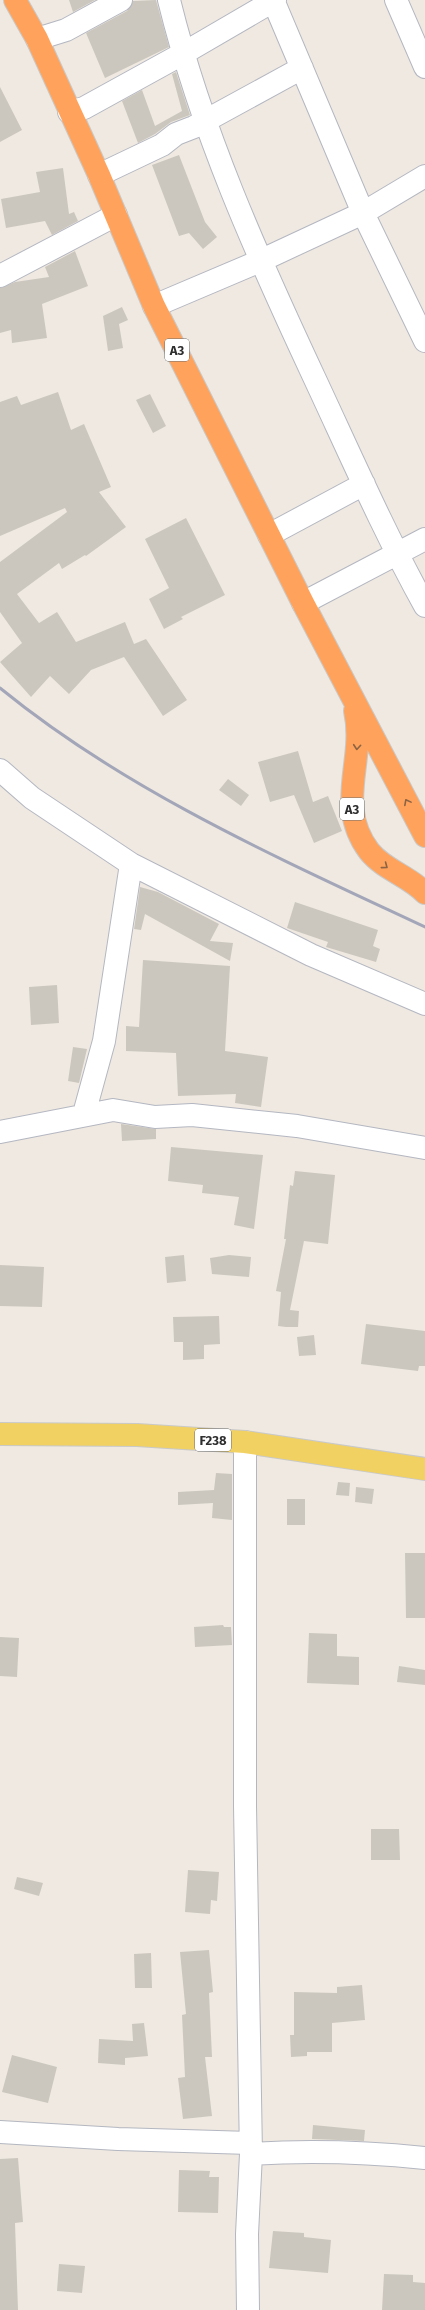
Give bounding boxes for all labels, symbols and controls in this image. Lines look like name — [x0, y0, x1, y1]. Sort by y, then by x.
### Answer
road number: A3 — [165, 339, 189, 361]
one-way arrow — [353, 744, 362, 750]
road number: A3 — [340, 798, 364, 820]
one-way arrow — [404, 798, 412, 806]
one-way arrow — [381, 861, 388, 868]
road number: F238 — [195, 1429, 231, 1451]

